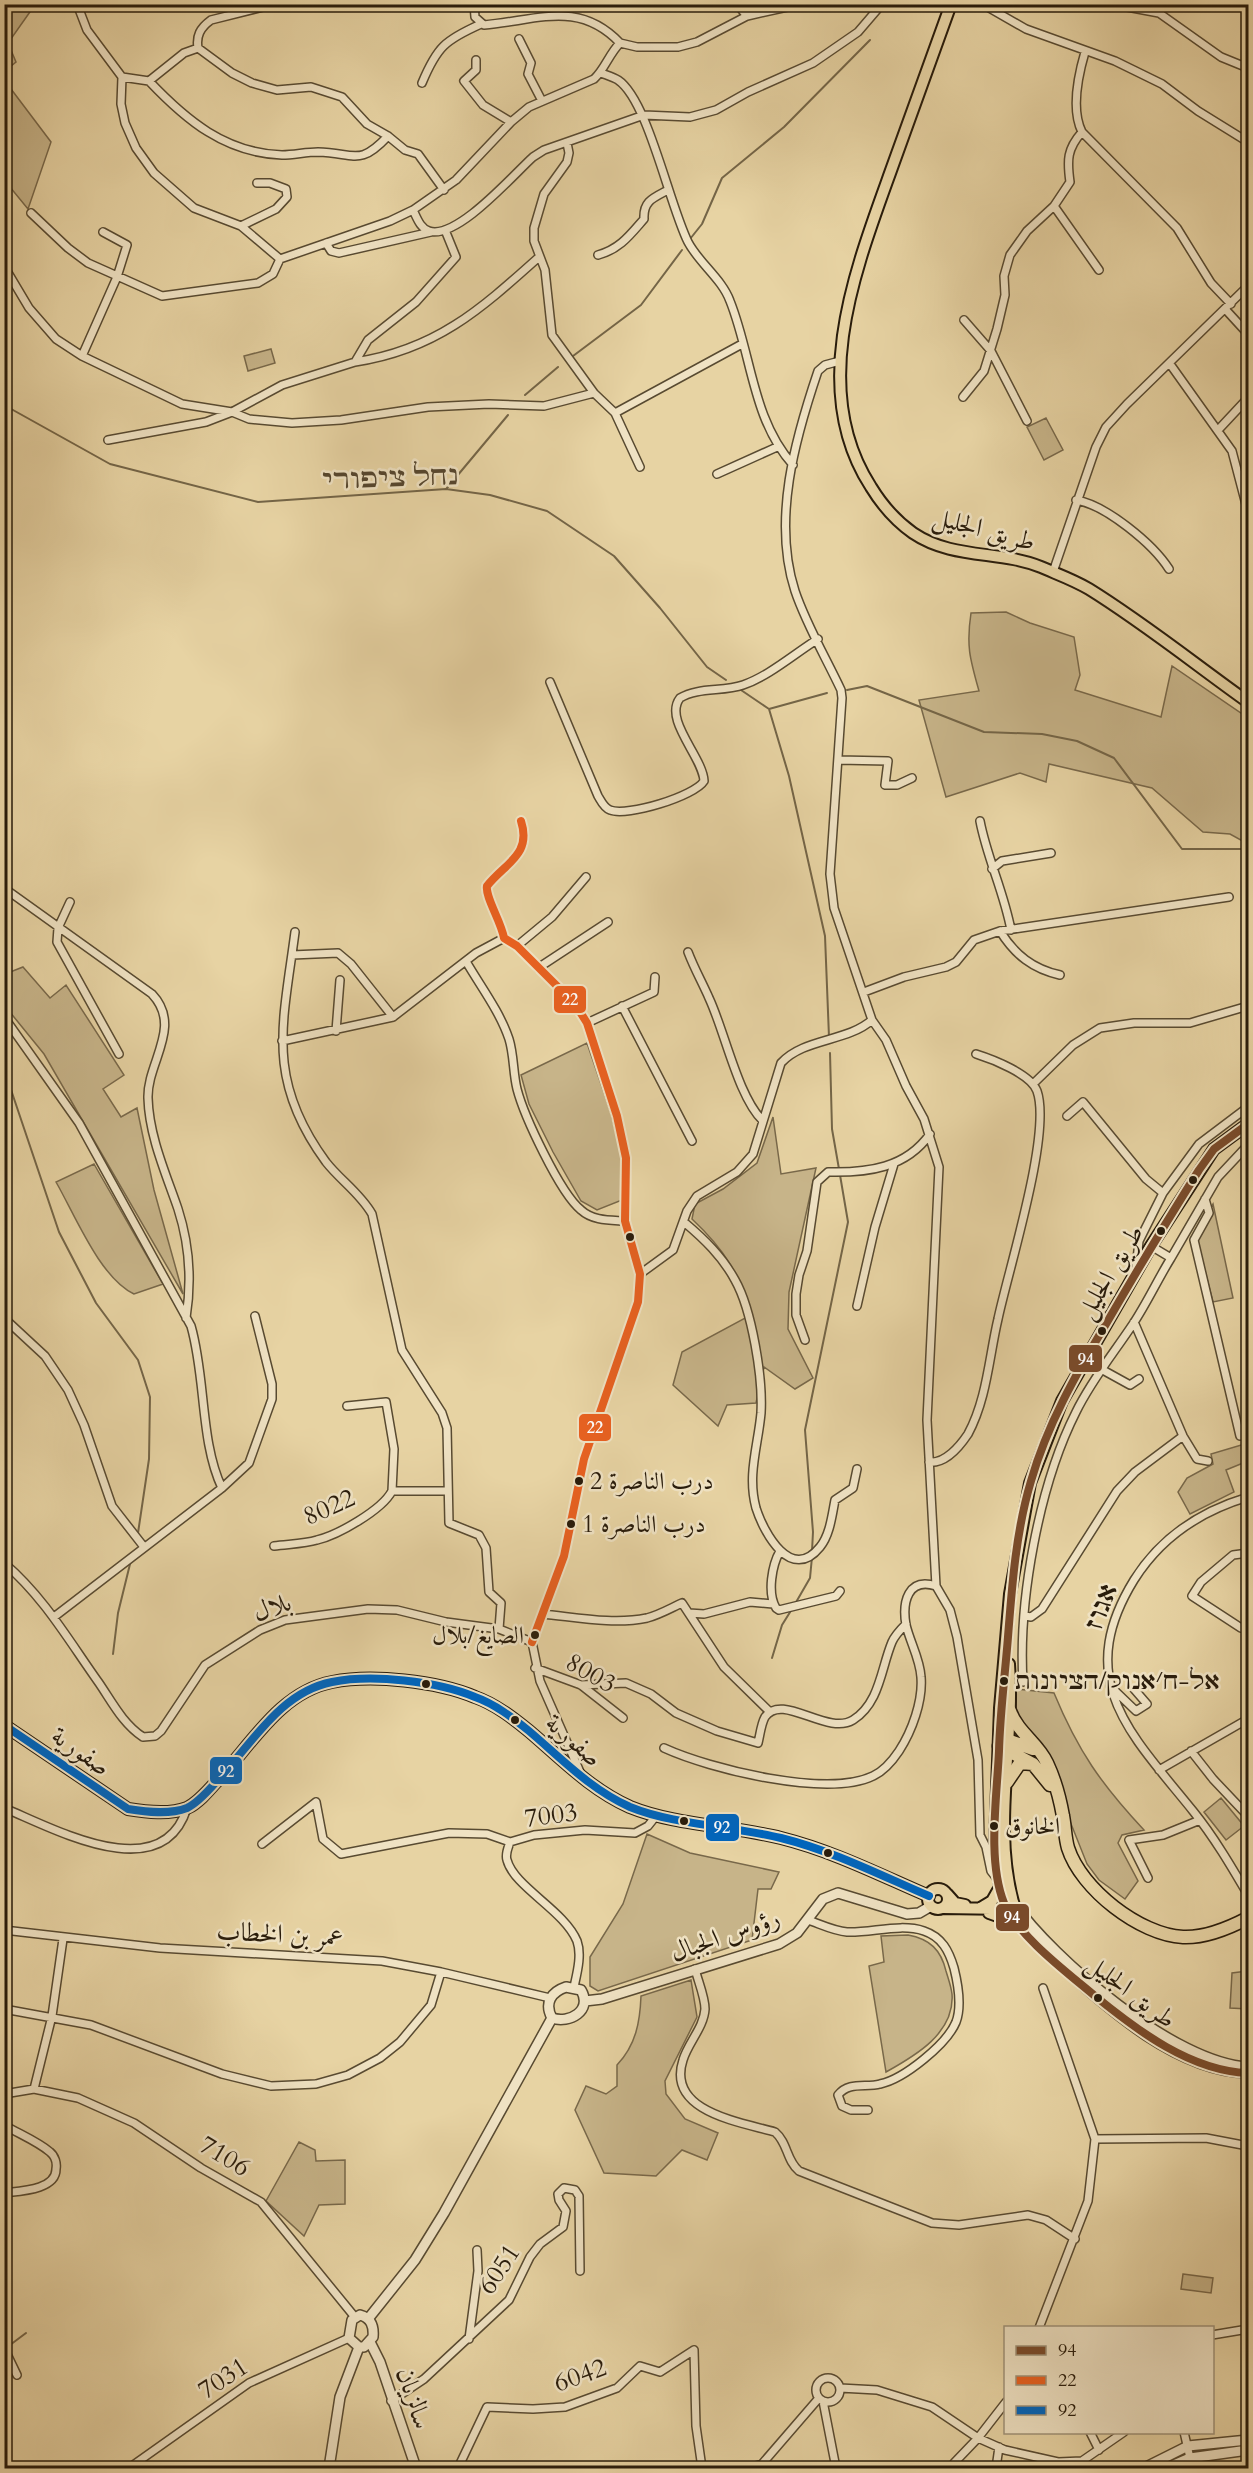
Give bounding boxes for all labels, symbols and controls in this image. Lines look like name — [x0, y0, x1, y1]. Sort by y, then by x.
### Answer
water label: נחל ציפורי — [321, 457, 459, 499]
street label: طريق الجليل — [929, 499, 1039, 559]
line badge: 22 — [553, 985, 587, 1014]
text: 22 — [562, 989, 578, 1011]
unlabelled marker — [1187, 1174, 1199, 1186]
street label: طريق الجليل — [1068, 1218, 1152, 1326]
unlabelled marker — [1155, 1225, 1167, 1237]
unlabelled marker — [624, 1231, 636, 1243]
unlabelled marker — [1096, 1325, 1108, 1337]
line badge: 94 — [1068, 1344, 1103, 1373]
text: 94 — [1078, 1349, 1094, 1371]
line badge: 22 — [578, 1413, 612, 1442]
text: 22 — [587, 1417, 603, 1439]
place label: درب الناصرة 2 — [590, 1465, 713, 1498]
marker: درب الناصرة 2 — [573, 1475, 585, 1487]
street label: 8022 — [298, 1480, 360, 1534]
place label: درب الناصرة 1 — [582, 1508, 705, 1541]
marker: درب الناصرة 1 — [565, 1518, 577, 1530]
street label: אגוז — [1076, 1579, 1126, 1635]
street label: بلال — [248, 1584, 296, 1630]
place label: الصايغ/بلال — [432, 1619, 524, 1657]
marker: الصايغ/بلال — [529, 1629, 541, 1641]
street label: 8003 — [559, 1645, 623, 1701]
place label: אל-ח׳אנוק/הציונות — [1015, 1665, 1220, 1698]
marker: אל-ח׳אנוק/הציונות — [998, 1675, 1010, 1687]
unlabelled marker — [420, 1678, 432, 1690]
street label: صفورية — [538, 1705, 610, 1775]
unlabelled marker — [509, 1714, 521, 1726]
street label: صفورية — [44, 1718, 118, 1784]
line badge: 92 — [209, 1756, 243, 1785]
text: 92 — [218, 1761, 234, 1783]
street label: 7003 — [522, 1794, 580, 1836]
place label: الخانوق — [1005, 1810, 1060, 1843]
line badge: 92 — [705, 1813, 740, 1842]
unlabelled marker — [678, 1815, 690, 1827]
text: 92 — [714, 1817, 730, 1839]
marker: الخانوق — [988, 1820, 1000, 1832]
unlabelled marker — [822, 1847, 834, 1859]
street label: رؤوس الجبال — [665, 1900, 785, 1970]
line badge: 94 — [995, 1903, 1030, 1932]
text: 94 — [1004, 1907, 1020, 1929]
street label: عمر بن الخطاب — [216, 1913, 344, 1955]
street label: طريق الجليل — [1079, 1945, 1183, 2037]
unlabelled marker — [1092, 1992, 1104, 2004]
street label: 7106 — [193, 2127, 257, 2185]
street label: 6051 — [470, 2237, 528, 2301]
legend — [1004, 2326, 1214, 2434]
text: 94 — [1058, 2338, 1076, 2363]
street label: 7031 — [191, 2349, 255, 2407]
street label: 6042 — [549, 2349, 611, 2401]
street label: سالزيان — [388, 2363, 440, 2433]
text: 22 — [1058, 2368, 1076, 2393]
text: 92 — [1058, 2398, 1076, 2423]

